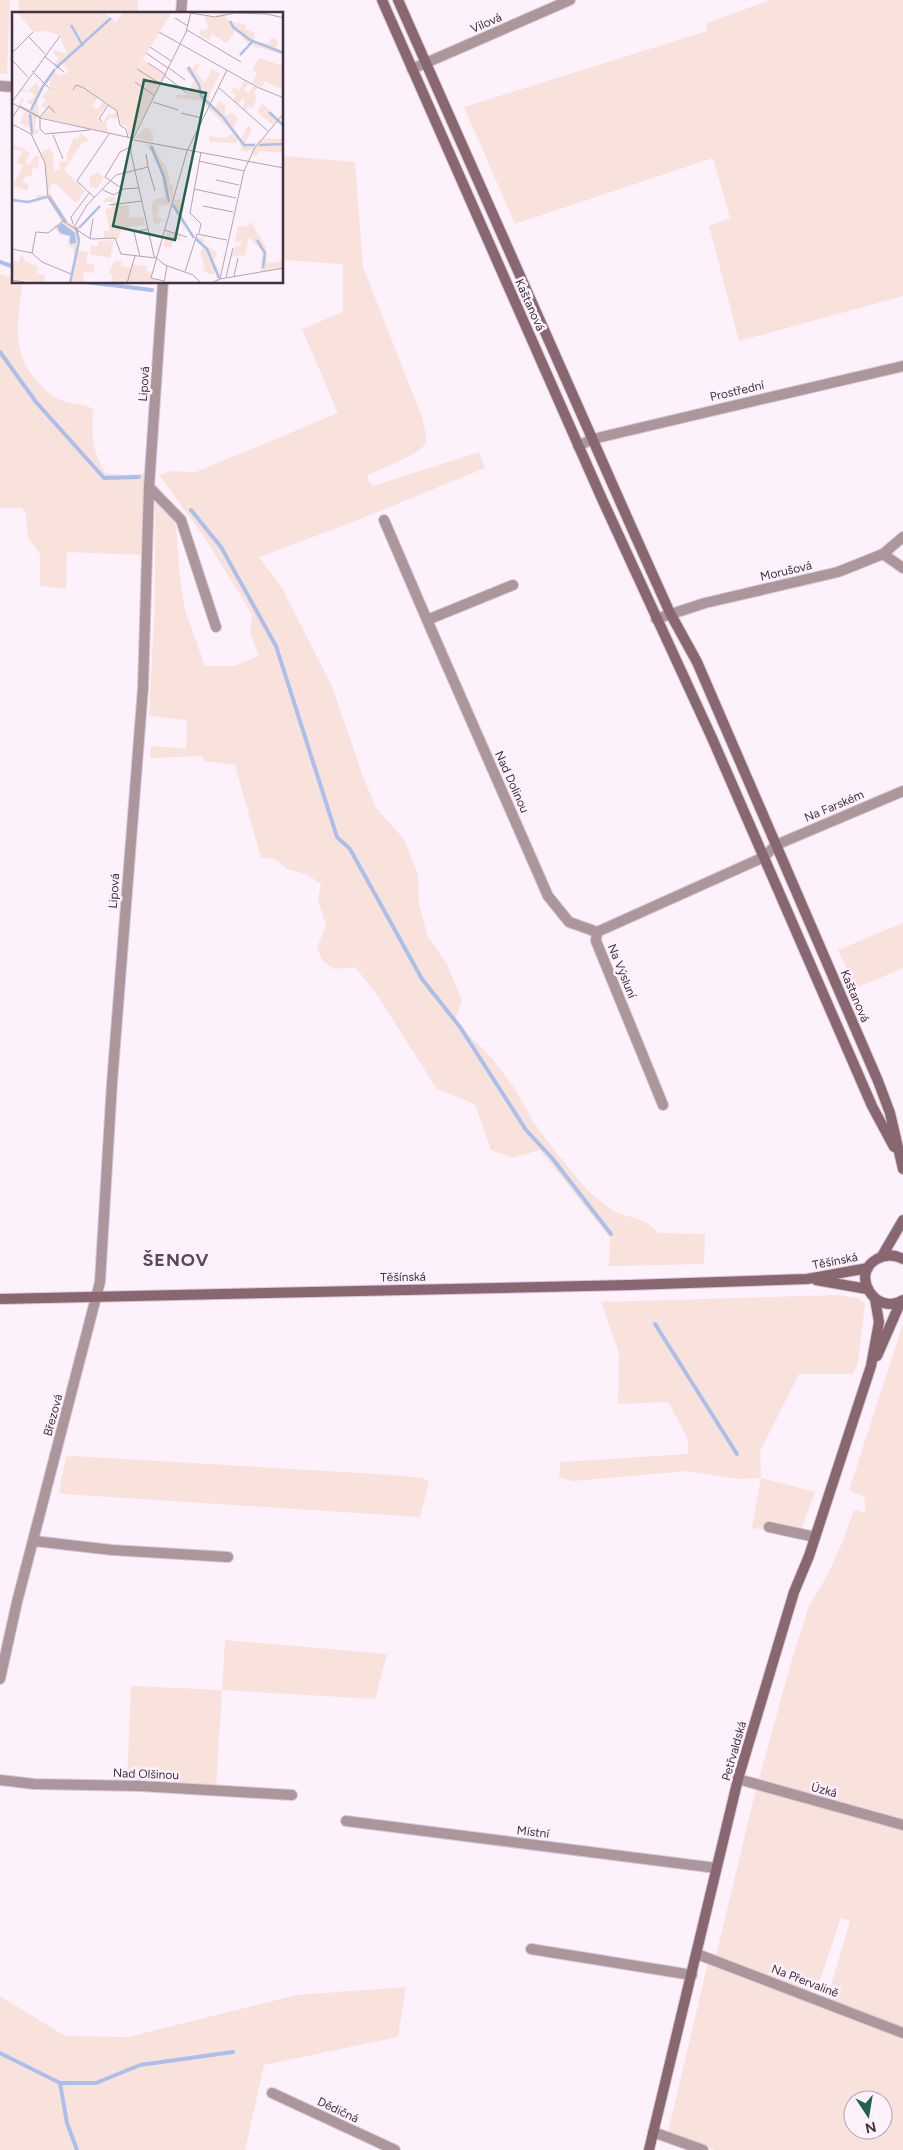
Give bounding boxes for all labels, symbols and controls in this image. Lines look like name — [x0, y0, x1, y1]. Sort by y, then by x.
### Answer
street label: Vilová — [468, 10, 504, 36]
inset map — [12, 12, 284, 284]
street label: Kaštanová — [512, 277, 548, 333]
street label: Lipová — [136, 366, 152, 402]
street label: Prostřední — [709, 378, 767, 404]
street label: Morušová — [759, 558, 813, 584]
street label: Nad Dolinou — [492, 749, 532, 815]
street label: Na Farském — [802, 787, 866, 825]
street label: Lipová — [106, 873, 122, 909]
street label: Na Výsluní — [605, 942, 640, 1001]
street label: Kaštanová — [838, 968, 872, 1024]
district label: ŠENOV — [142, 1249, 210, 1271]
street label: Těšínská — [811, 1250, 859, 1272]
street label: Těšínská — [380, 1270, 426, 1284]
street label: Březová — [41, 1392, 65, 1438]
street label: Petřvaldská — [719, 1720, 749, 1782]
street label: Nad Olšinou — [113, 1766, 179, 1782]
street label: Úzká — [810, 1780, 838, 1800]
street label: Místní — [516, 1823, 551, 1841]
street label: Na Přervalině — [769, 1962, 841, 2000]
north arrow — [843, 2090, 893, 2140]
street label: Dědičná — [315, 2094, 361, 2126]
text: N — [864, 2118, 878, 2137]

